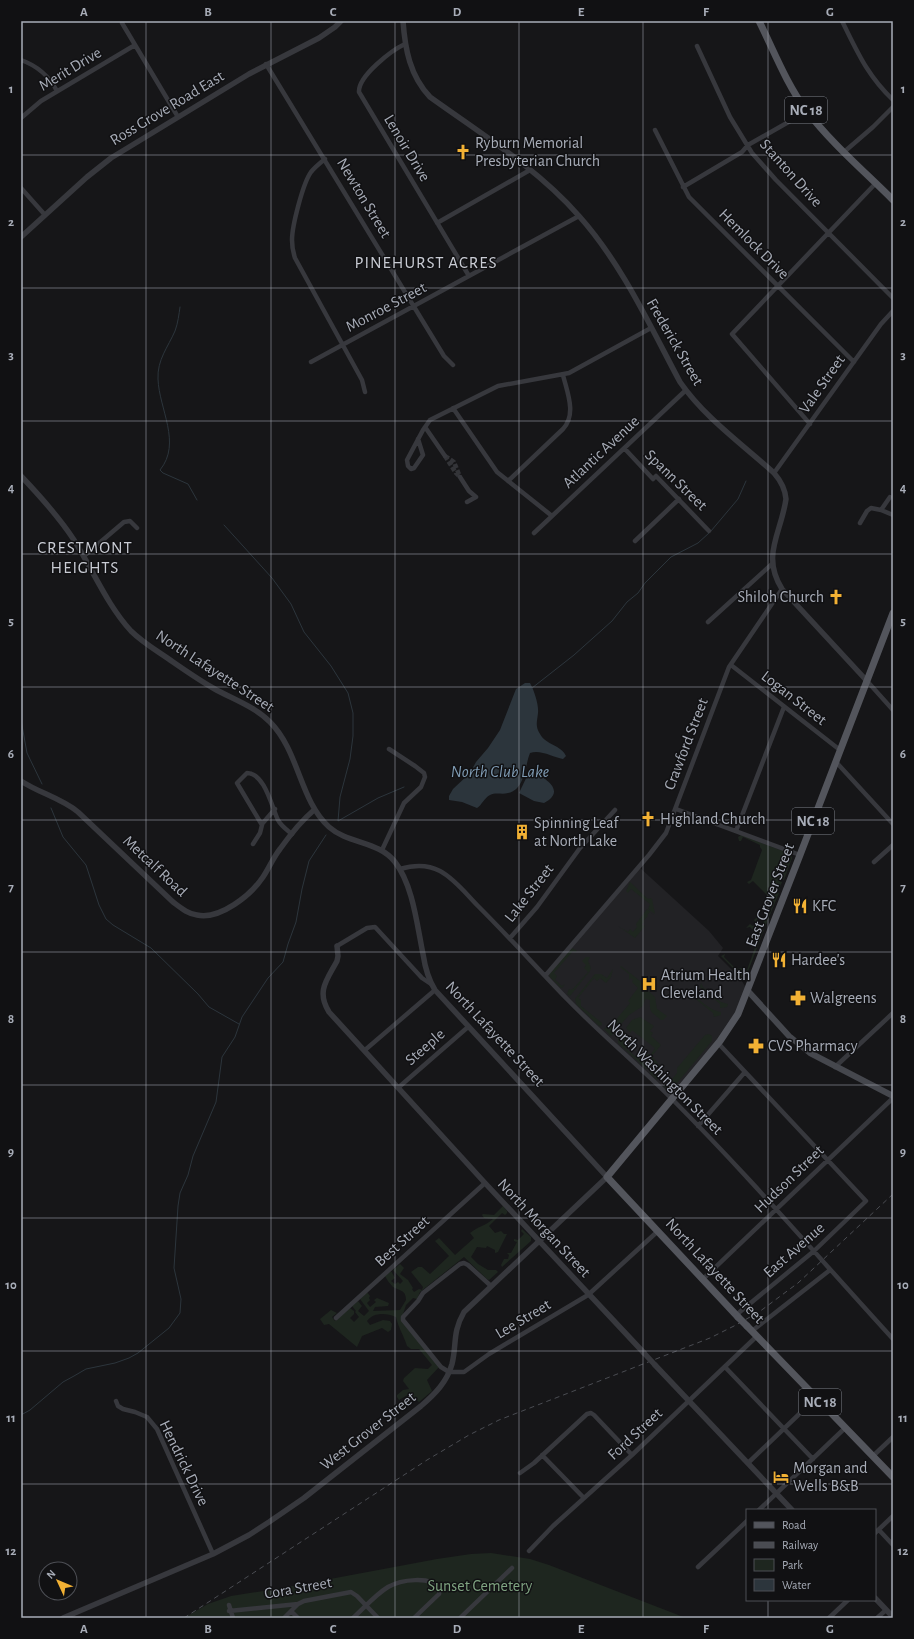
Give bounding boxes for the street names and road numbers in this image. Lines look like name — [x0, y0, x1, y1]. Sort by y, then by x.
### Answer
street label: Merit Drive — [36, 44, 104, 94]
street label: Ross Grove Road East — [107, 68, 227, 148]
road number: NC 18 — [785, 97, 827, 123]
street label: Lenoir Drive — [381, 112, 433, 184]
street label: Stanton Drive — [757, 136, 825, 210]
street label: Newton Street — [334, 155, 394, 241]
street label: Hemlock Drive — [716, 206, 792, 282]
street label: Monroe Street — [343, 279, 429, 335]
street label: Frederick Street — [644, 296, 706, 388]
street label: Vale Street — [796, 352, 848, 416]
street label: Atlantic Avenue — [560, 413, 642, 491]
street label: Spann Street — [642, 447, 710, 513]
street label: North Lafayette Street — [153, 627, 277, 716]
street label: Logan Street — [758, 668, 830, 728]
street label: Crawford Street — [661, 696, 711, 792]
road number: NC 18 — [792, 808, 834, 834]
street label: Metcalf Road — [120, 832, 190, 900]
street label: East Grover Street — [743, 841, 797, 949]
street label: Lake Street — [502, 861, 556, 925]
street label: North Lafayette Street — [442, 978, 548, 1090]
street label: North Washington Street — [604, 1016, 726, 1138]
street label: Steeple — [402, 1026, 448, 1068]
street label: Hudson Street — [751, 1142, 827, 1216]
street label: North Morgan Street — [494, 1176, 594, 1280]
street label: Best Street — [372, 1213, 432, 1269]
street label: North Lafayette Street — [662, 1215, 768, 1327]
street label: East Avenue — [760, 1219, 828, 1281]
street label: Lee Street — [493, 1296, 553, 1342]
street label: West Grover Street — [317, 1389, 419, 1473]
road number: NC 18 — [799, 1389, 841, 1415]
street label: Ford Street — [605, 1405, 665, 1463]
street label: Hendrick Drive — [156, 1418, 212, 1508]
street label: Cora Street — [263, 1574, 333, 1602]

